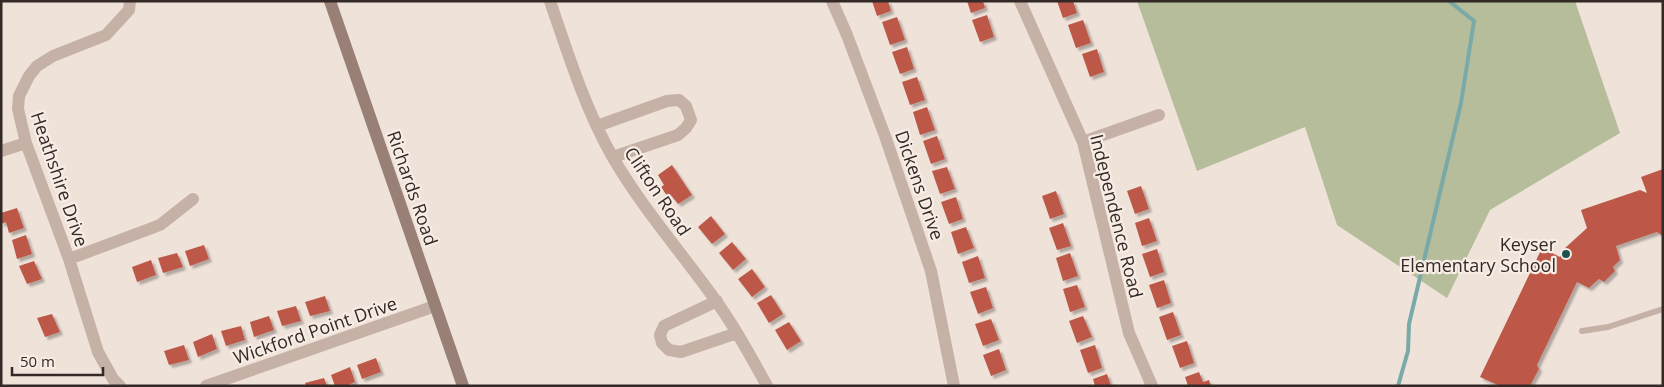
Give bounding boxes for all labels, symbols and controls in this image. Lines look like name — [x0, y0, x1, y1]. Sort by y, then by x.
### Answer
street label: Heathshire Drive — [26, 108, 94, 250]
street label: Richards Road — [382, 127, 444, 249]
street label: Dickens Drive — [890, 127, 950, 243]
street label: Independence Road — [1085, 132, 1149, 300]
street label: Clifton Road — [619, 142, 697, 240]
place label: Keyser Elementary School — [1400, 232, 1557, 277]
marker: Keyser Elementary School — [1560, 248, 1572, 260]
street label: Wickford Point Drive — [230, 291, 400, 369]
scale bar — [12, 344, 104, 376]
text: 50 m — [20, 351, 55, 371]

